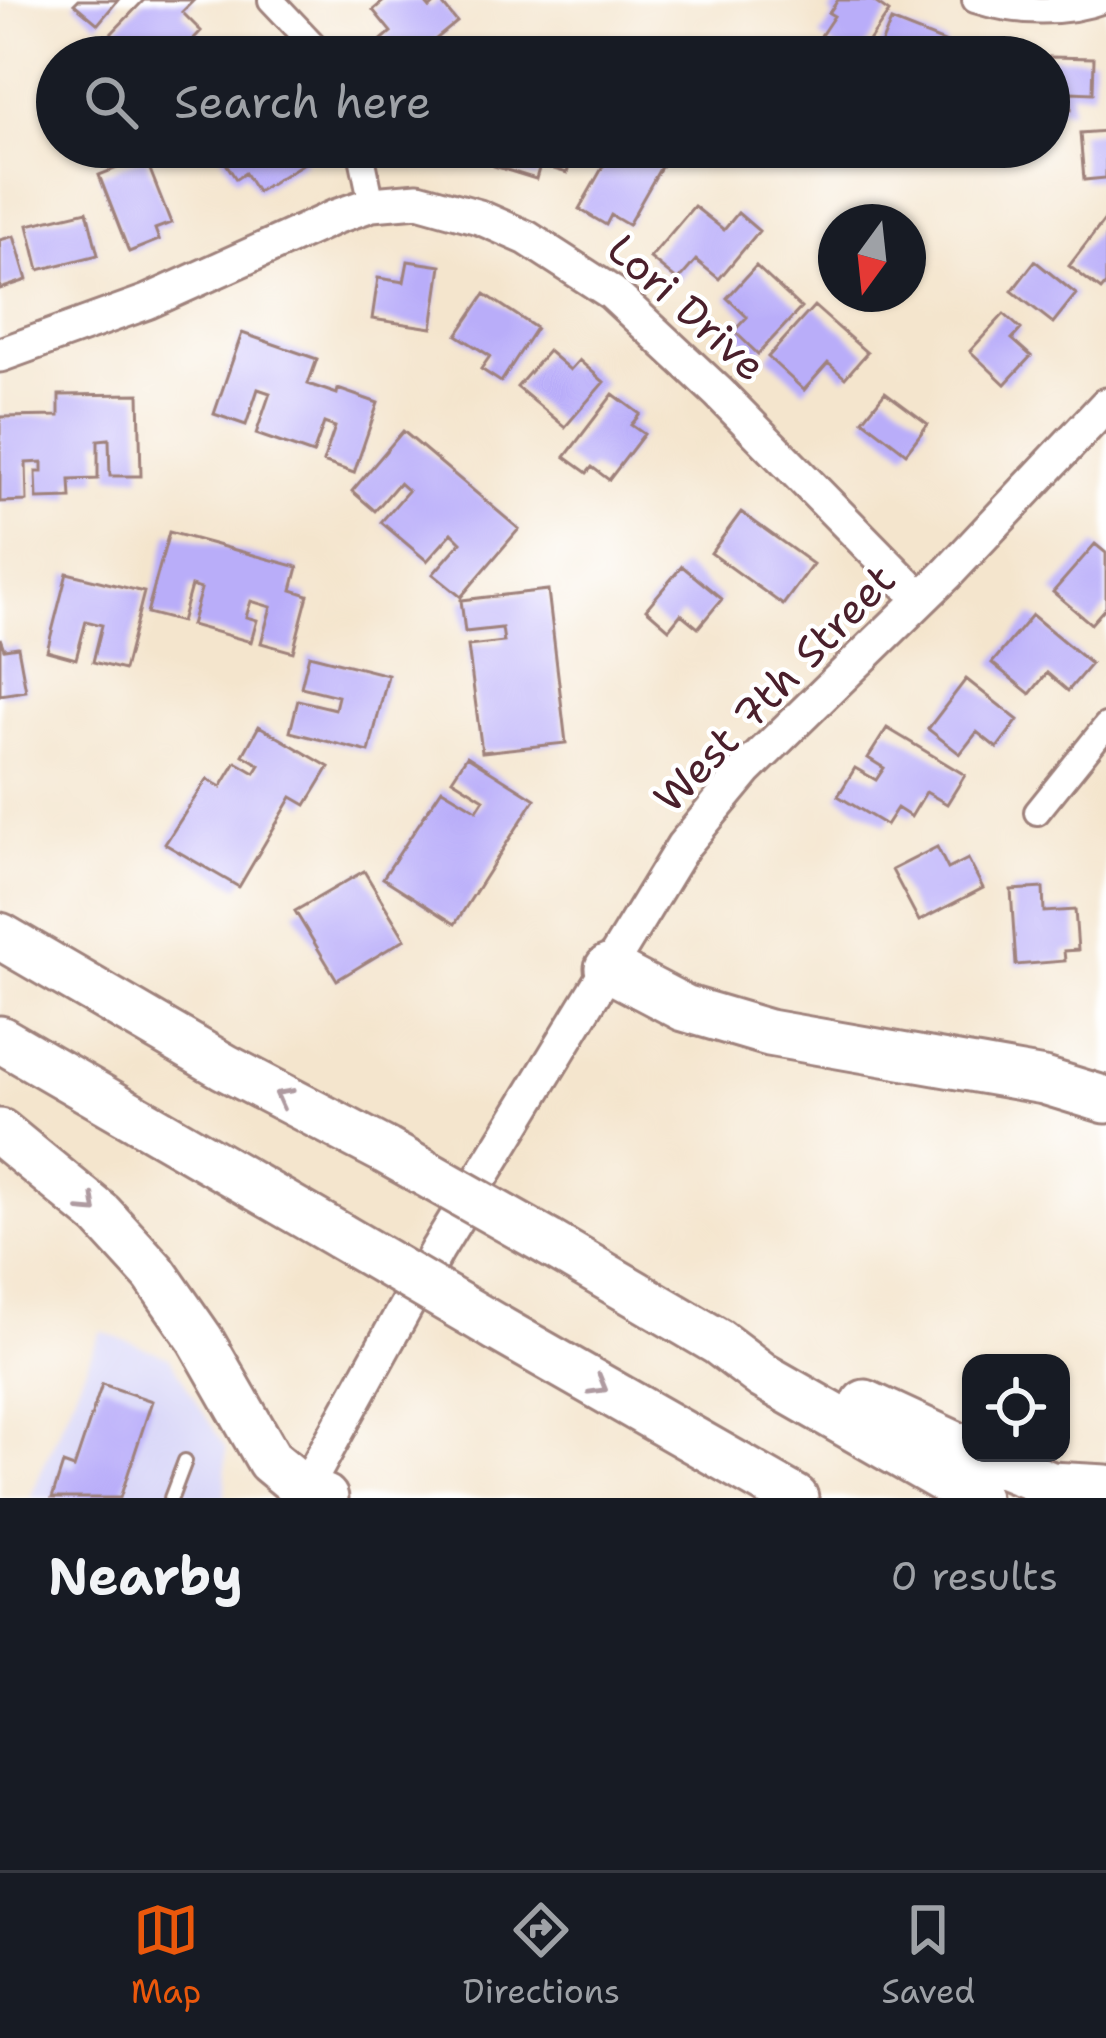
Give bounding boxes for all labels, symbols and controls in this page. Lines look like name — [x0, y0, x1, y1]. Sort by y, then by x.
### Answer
search box — [36, 36, 1070, 168]
icon: search — [78, 69, 144, 135]
text: Search here — [174, 72, 431, 132]
north arrow — [818, 204, 926, 312]
street label: Lori Drive — [596, 221, 778, 393]
street label: West 7th Street — [641, 552, 907, 824]
one-way arrow — [274, 1088, 295, 1111]
one-way arrow — [77, 1192, 98, 1213]
map controls — [962, 1354, 1070, 1462]
button: locate — [962, 1354, 1070, 1462]
one-way arrow — [586, 1371, 608, 1394]
text: Nearby — [48, 1542, 243, 1610]
text: 0 results — [891, 1550, 1058, 1602]
tab: Map — [131, 1897, 201, 2014]
tab: Directions — [463, 1897, 620, 2014]
tab: Saved — [882, 1897, 975, 2014]

